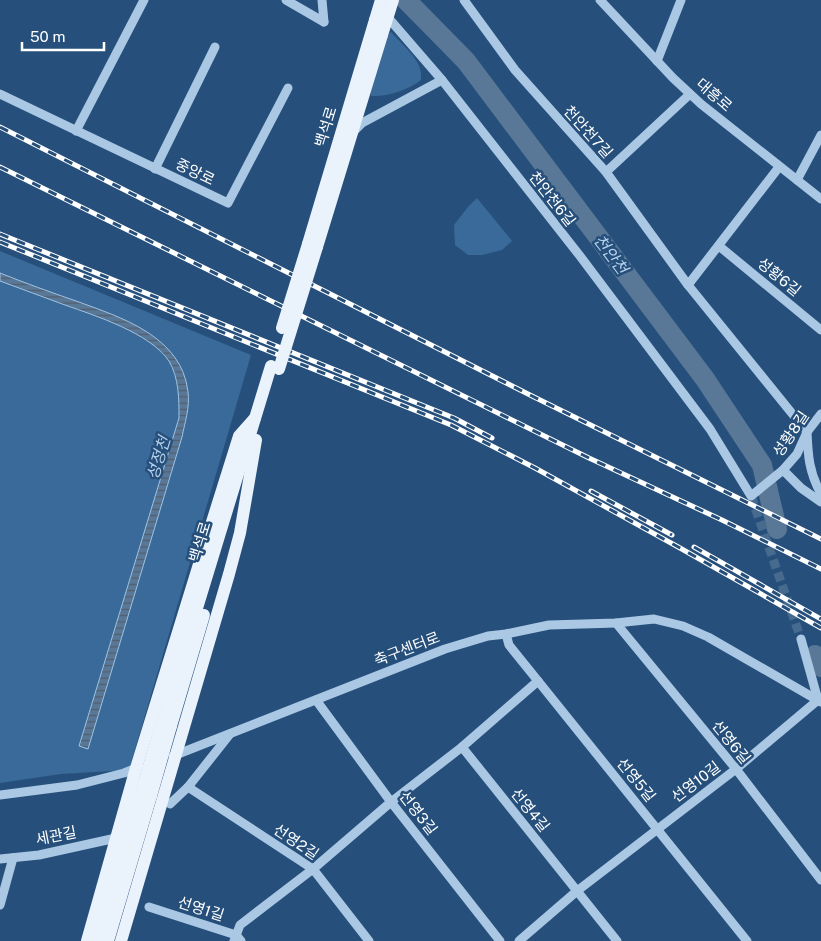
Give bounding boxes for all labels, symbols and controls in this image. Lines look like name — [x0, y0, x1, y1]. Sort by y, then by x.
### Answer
scale bar — [22, 20, 105, 52]
text: 50 m — [30, 28, 65, 45]
street label: 대흥로 — [693, 75, 736, 115]
street label: 천안천7길 — [561, 102, 616, 161]
street label: 백석로 — [311, 105, 340, 149]
street label: 중앙로 — [173, 155, 218, 188]
street label: 천안천6길 — [526, 168, 579, 229]
water label: 천안천 — [590, 231, 633, 279]
street label: 성황6길 — [754, 254, 804, 299]
street label: 성황8길 — [769, 408, 812, 460]
water label: 성정천 — [143, 432, 175, 482]
street label: 백석로 — [185, 520, 214, 564]
street label: 축구센터로 — [372, 628, 442, 669]
street label: 선영6길 — [709, 717, 754, 767]
street label: 선영5길 — [614, 755, 659, 805]
street label: 선영10길 — [668, 758, 723, 805]
street label: 선영4길 — [508, 785, 553, 835]
street label: 선영3길 — [396, 787, 441, 838]
street label: 선영2길 — [271, 820, 322, 863]
street label: 세관길 — [34, 823, 78, 848]
street label: 선영1길 — [176, 893, 226, 924]

